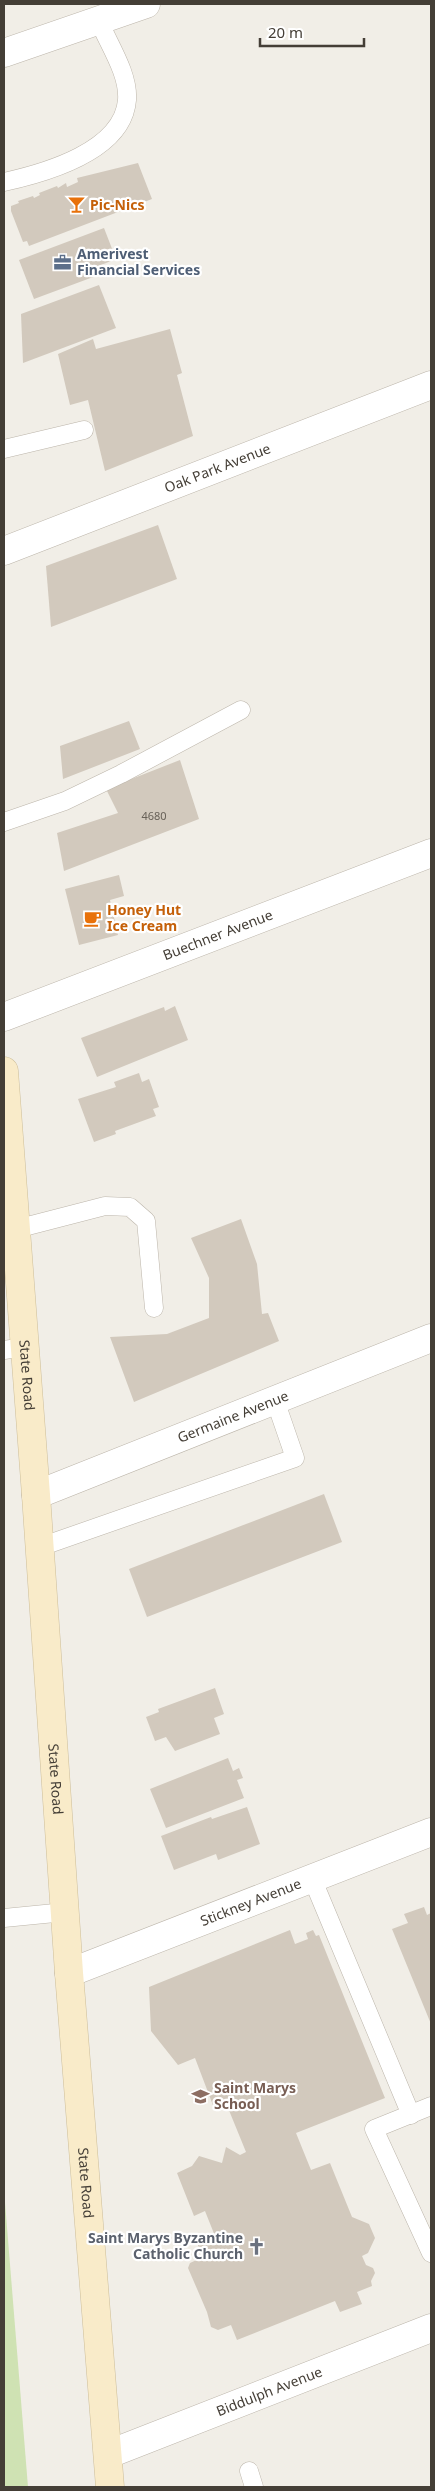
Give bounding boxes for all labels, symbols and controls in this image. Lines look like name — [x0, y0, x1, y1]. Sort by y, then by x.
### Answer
scale bar — [260, 15, 364, 47]
text: 20 m — [268, 22, 303, 42]
bar icon: Pic-Nics — [66, 195, 86, 215]
place label: Pic-Nics — [90, 195, 144, 214]
place label: Amerivest Financial Services — [77, 244, 200, 279]
office icon: Amerivest Financial Services — [53, 252, 73, 272]
street label: Oak Park Avenue — [161, 438, 273, 497]
house number: 4680 — [141, 808, 167, 823]
place label: Honey Hut Ice Cream — [107, 900, 181, 935]
street label: Buechner Avenue — [160, 905, 275, 964]
cafe icon: Honey Hut Ice Cream — [83, 908, 103, 928]
street label: State Road — [15, 1339, 40, 1411]
street label: Germaine Avenue — [175, 1386, 291, 1447]
street label: State Road — [44, 1743, 68, 1815]
street label: Stickney Avenue — [197, 1873, 304, 1930]
place label: Saint Marys School — [214, 2078, 296, 2113]
school or university icon: Saint Marys School — [190, 2086, 210, 2106]
street label: State Road — [74, 2147, 99, 2219]
place label: Saint Marys Byzantine Catholic Church — [88, 2228, 243, 2263]
church icon: Saint Marys Byzantine Catholic Church — [247, 2236, 267, 2256]
street label: Biddulph Avenue — [213, 2361, 325, 2420]

